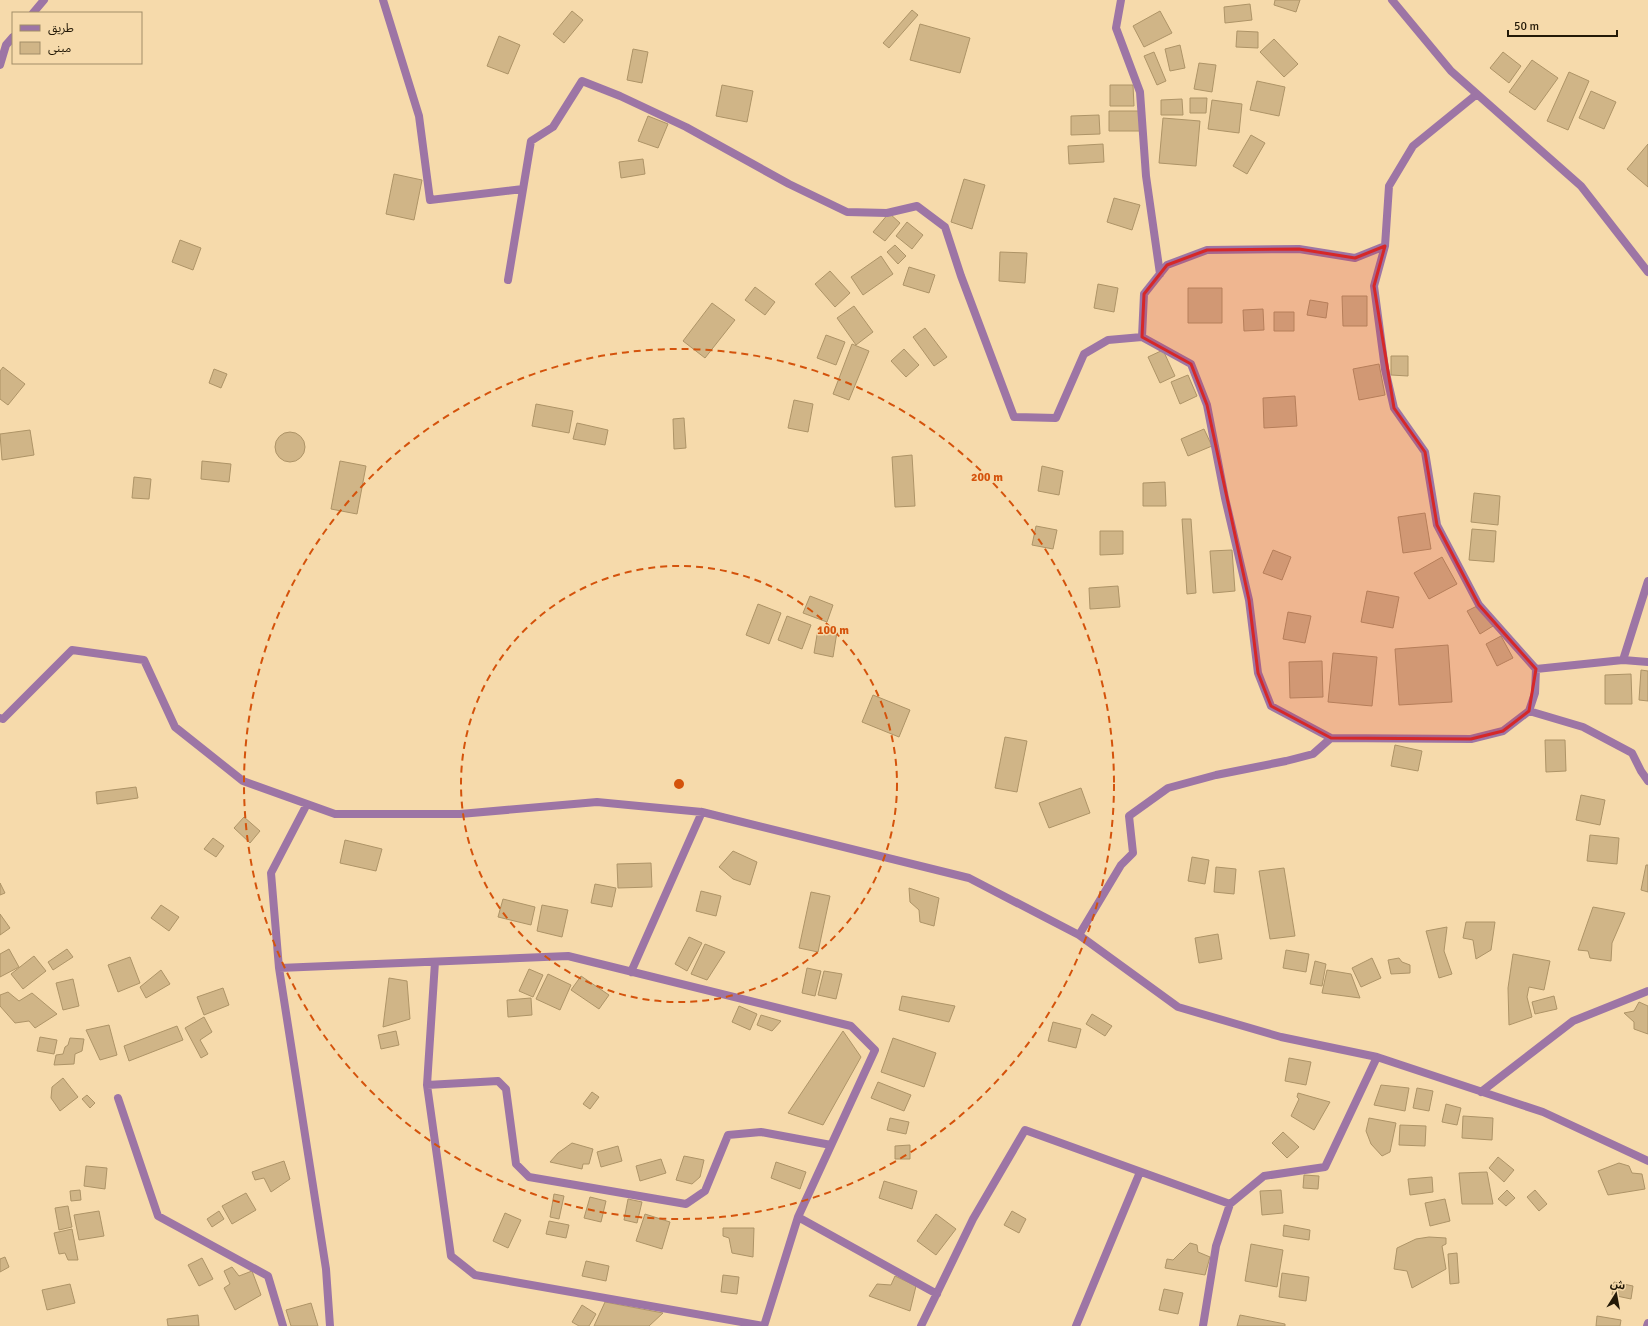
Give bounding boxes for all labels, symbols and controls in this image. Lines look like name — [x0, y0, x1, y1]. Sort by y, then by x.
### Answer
legend — [12, 12, 142, 64]
scale bar — [1508, 12, 1617, 38]
text: 50 m — [1514, 19, 1539, 34]
text: طريق — [48, 21, 74, 36]
text: مبنى — [48, 41, 71, 56]
text: 200 m — [971, 470, 1003, 485]
text: 100 m — [817, 623, 849, 638]
centre of rings — [672, 777, 686, 791]
north arrow — [1596, 1274, 1636, 1314]
text: ش — [1609, 1277, 1626, 1292]

